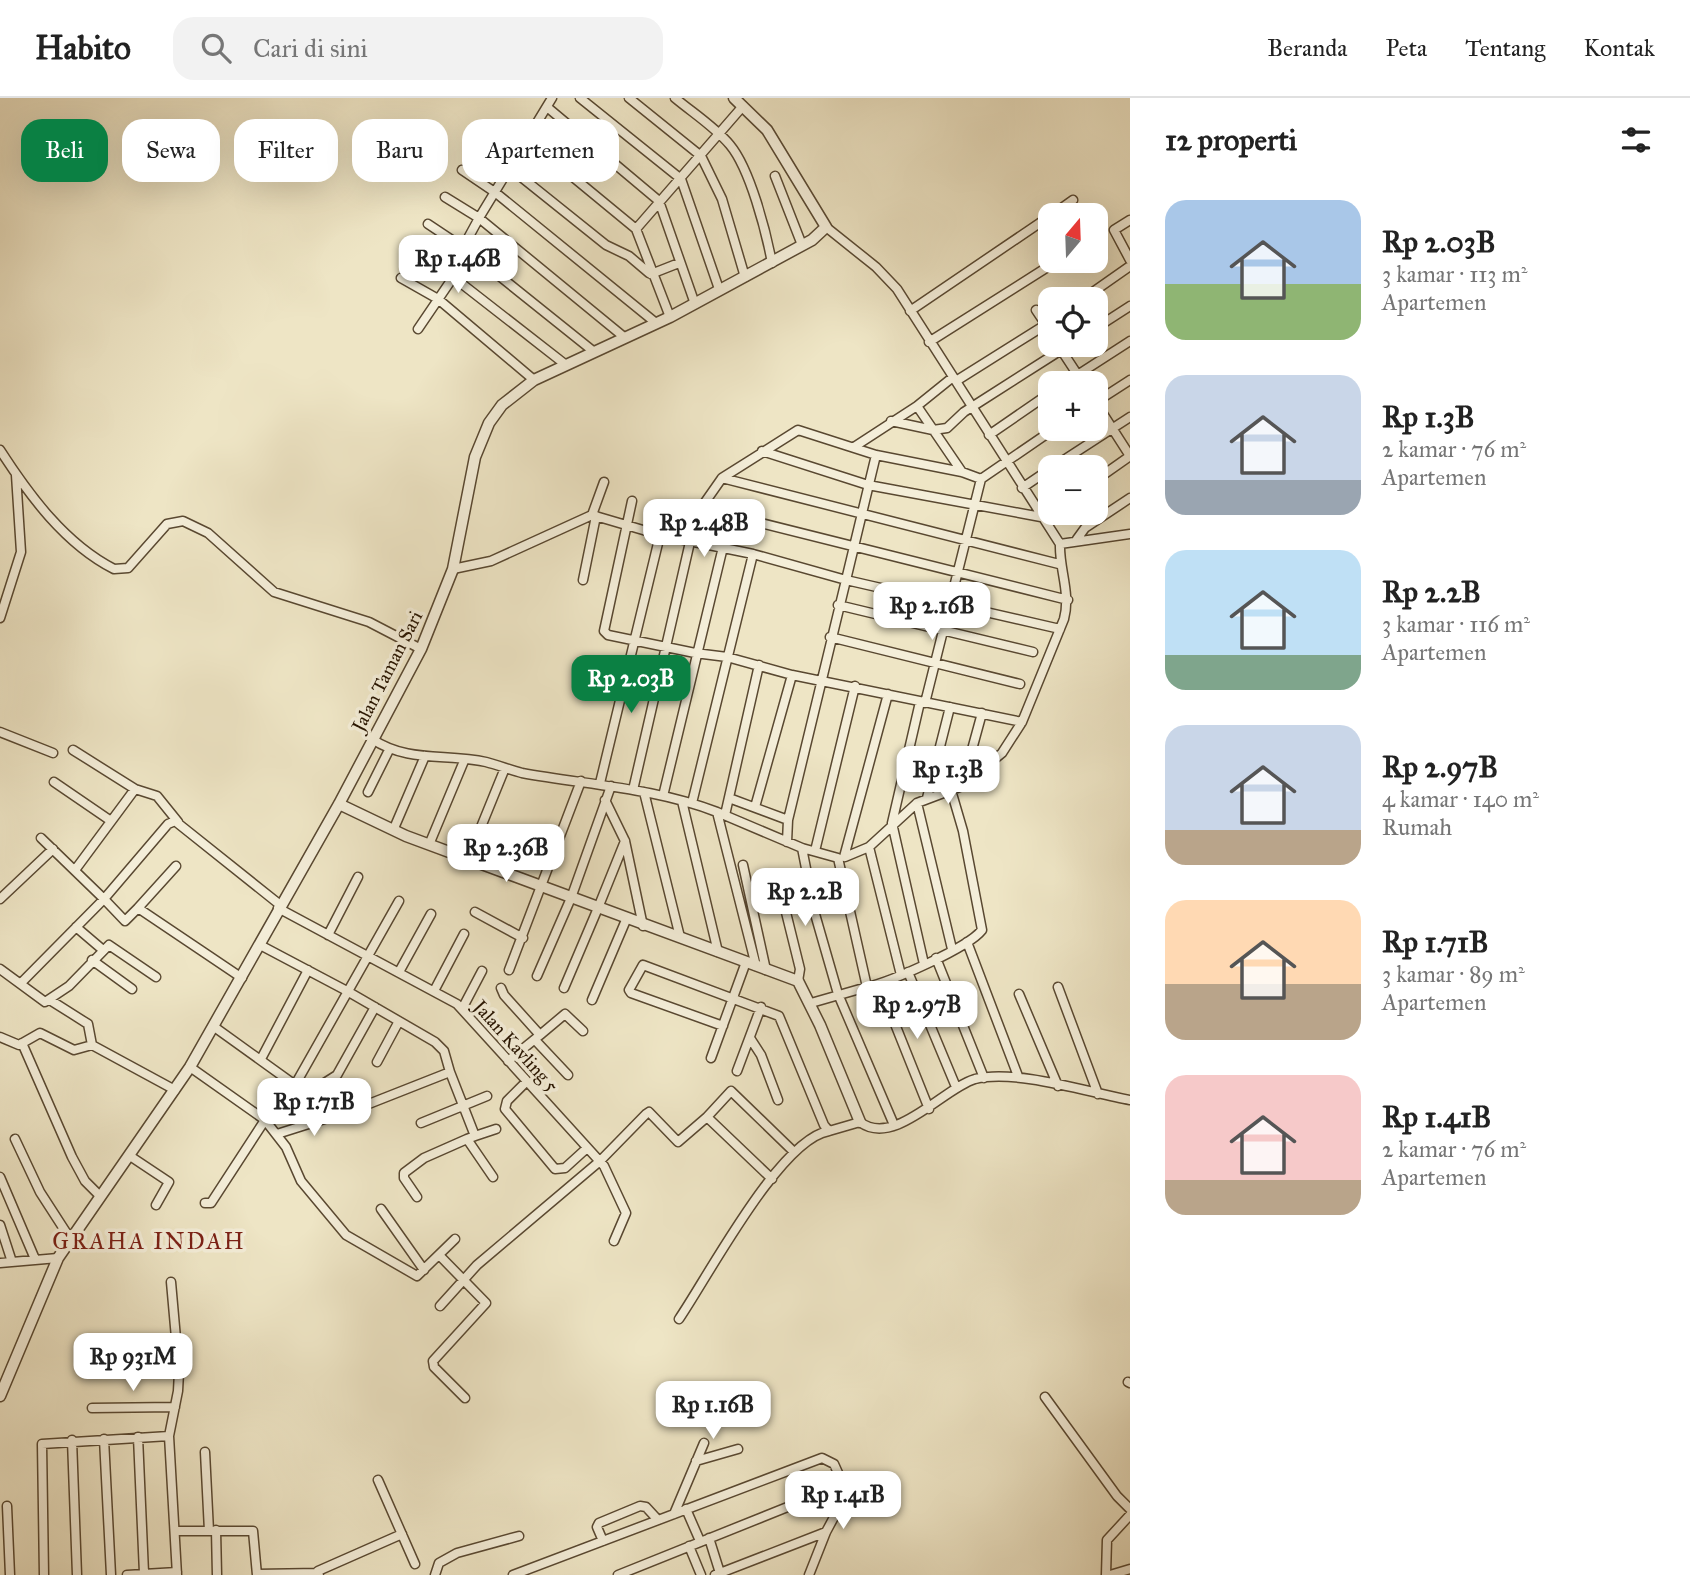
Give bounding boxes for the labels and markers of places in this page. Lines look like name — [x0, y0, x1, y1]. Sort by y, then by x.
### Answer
pin: Rp 1.46B — [386, 236, 530, 295]
pin: Rp 2.48B — [632, 500, 776, 559]
pin: Rp 2.16B — [860, 582, 1004, 642]
pin: Rp 2.03B — [559, 656, 703, 715]
pin: Rp 1.3B — [883, 746, 1013, 806]
pin: Rp 2.36B — [434, 824, 578, 884]
pin: Rp 2.2B — [740, 868, 870, 928]
pin: Rp 2.97B — [845, 982, 989, 1041]
pin: Rp 1.71B — [242, 1079, 386, 1138]
pin: Rp 931M — [68, 1334, 198, 1393]
pin: Rp 1.16B — [641, 1382, 785, 1441]
pin: Rp 1.41B — [771, 1472, 915, 1531]

